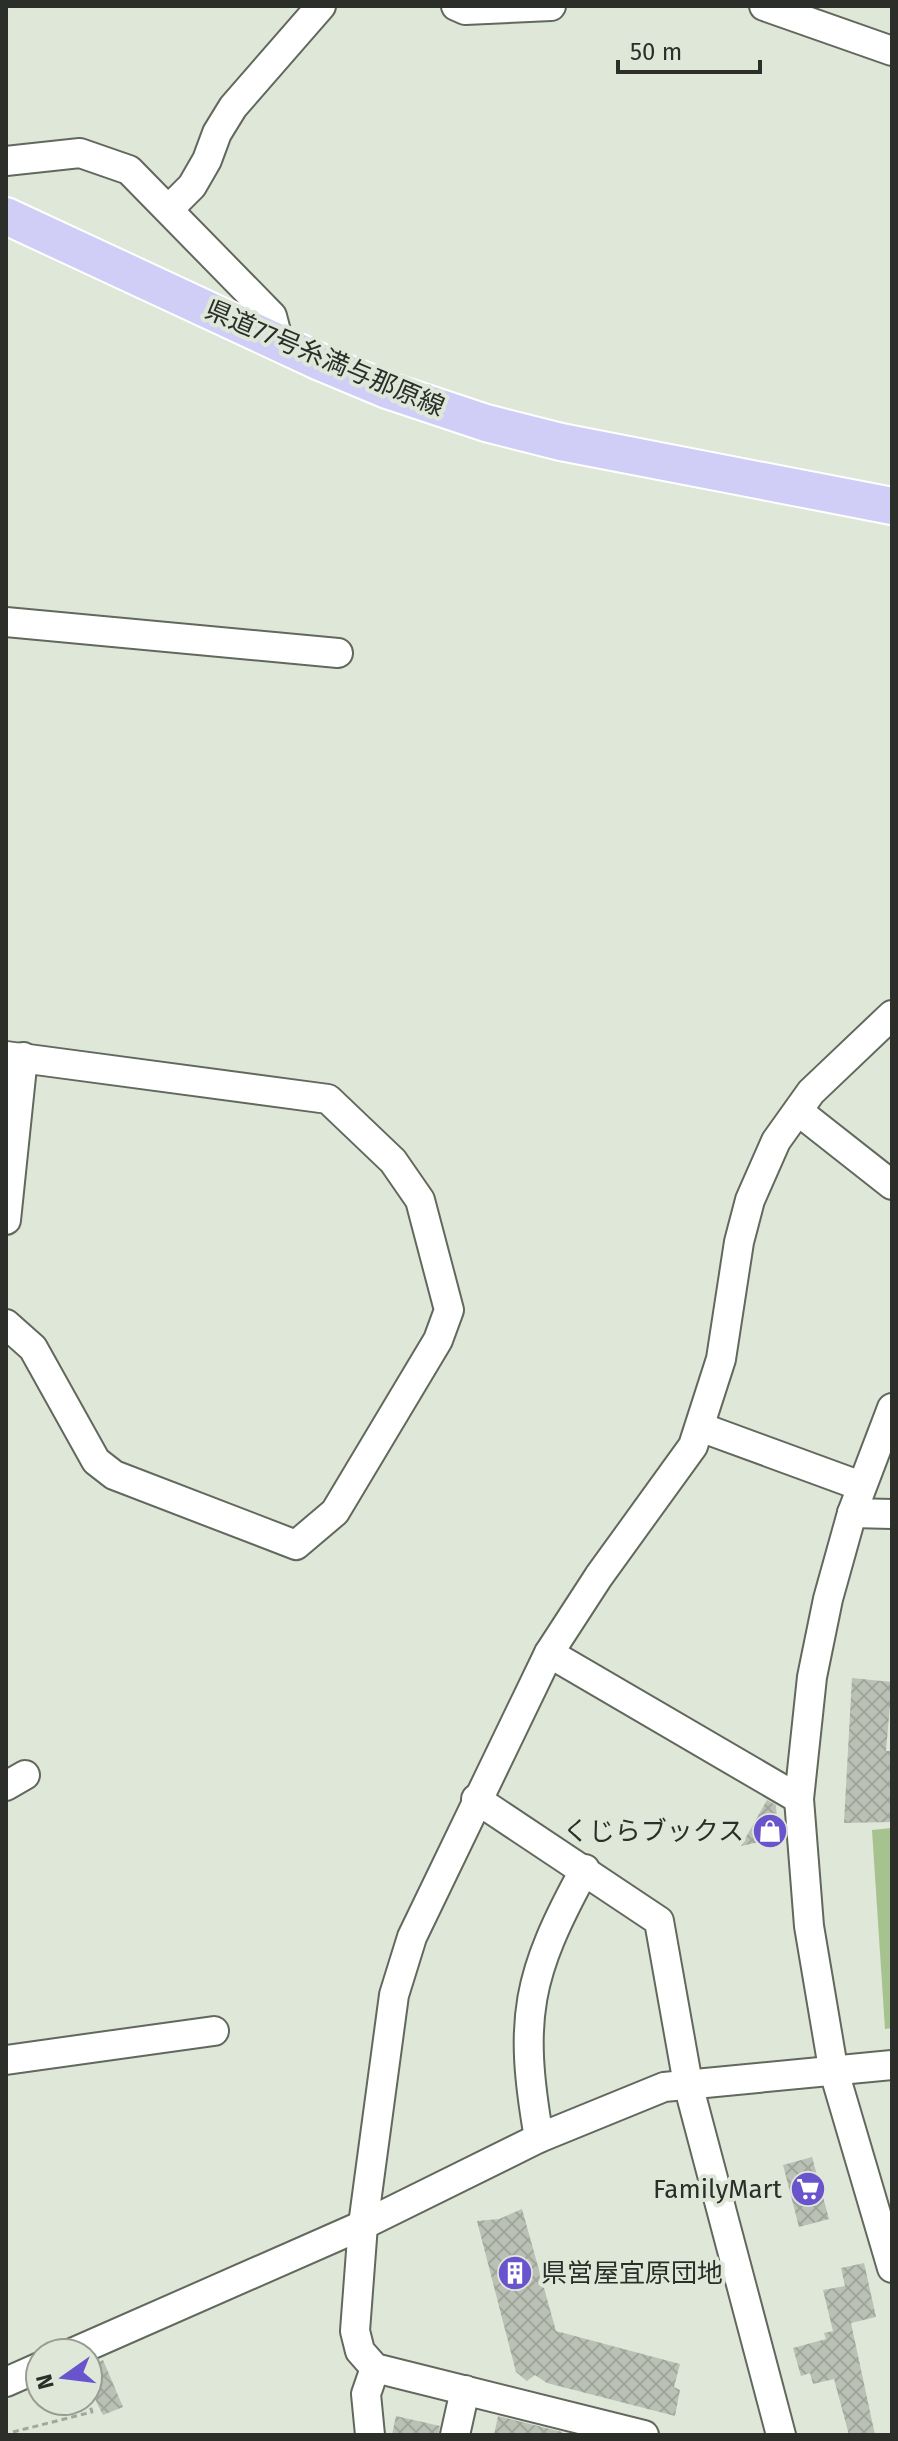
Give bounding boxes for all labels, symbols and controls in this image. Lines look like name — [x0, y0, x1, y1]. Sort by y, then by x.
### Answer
scale bar — [618, 24, 760, 74]
text: 50 m — [630, 38, 682, 66]
street label: 県道77号糸満与那原線 — [200, 294, 449, 423]
shop icon: くじらブックス — [751, 1812, 789, 1850]
place label: くじらブックス — [563, 1816, 744, 1847]
supermarket icon: FamilyMart — [789, 2170, 827, 2208]
place label: FamilyMart — [653, 2174, 783, 2205]
building icon: 県営屋宜原団地 — [496, 2254, 534, 2292]
place label: 県営屋宜原団地 — [541, 2258, 723, 2289]
north arrow — [24, 2337, 104, 2417]
text: N — [30, 2371, 60, 2392]

